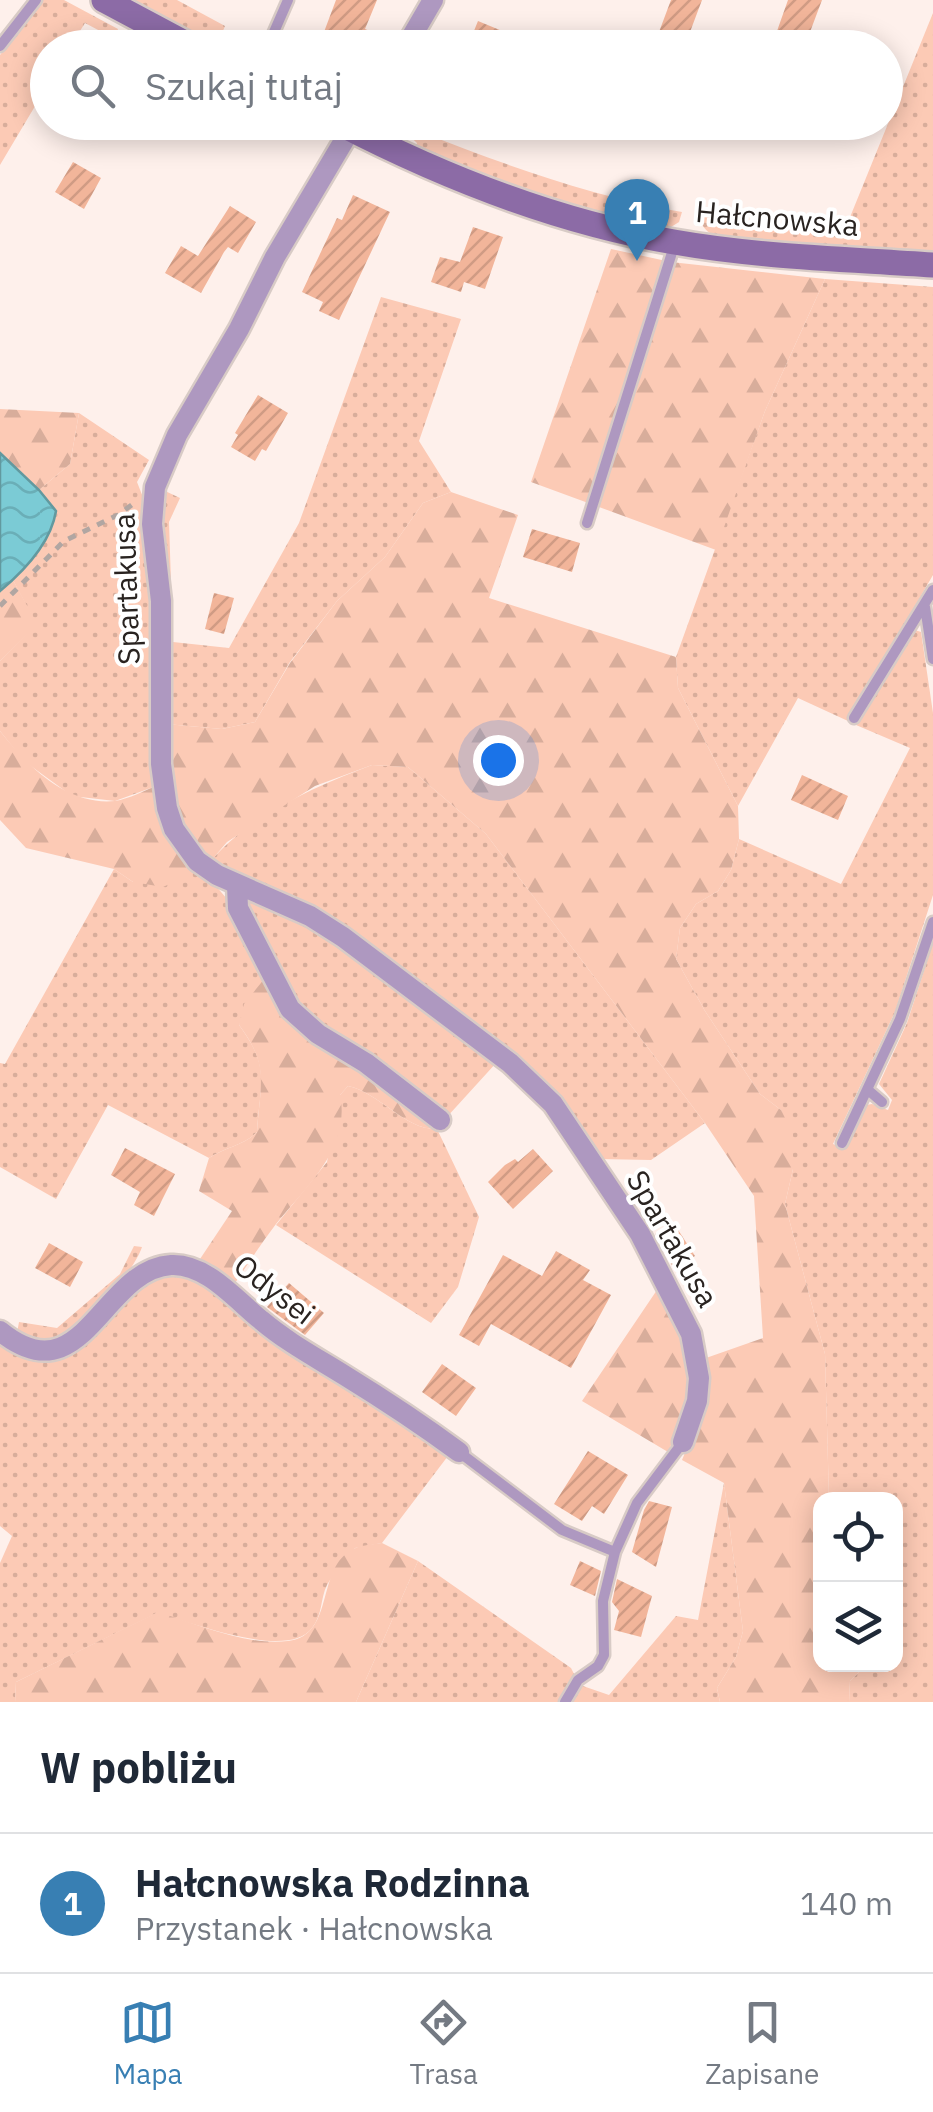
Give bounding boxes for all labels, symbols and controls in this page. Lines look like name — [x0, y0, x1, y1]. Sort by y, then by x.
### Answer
search box — [30, 30, 903, 140]
icon: search — [65, 58, 120, 113]
text: Szukaj tutaj — [145, 61, 343, 110]
pin: 1 — [604, 178, 670, 261]
street label: Hałcnowska — [694, 191, 860, 244]
street label: Spartakusa — [103, 513, 148, 666]
your location — [473, 735, 524, 786]
street label: Spartakusa — [618, 1163, 728, 1314]
street label: Odysei — [227, 1245, 323, 1333]
map controls — [813, 1492, 903, 1672]
button: locate — [813, 1492, 903, 1582]
button: layers — [813, 1582, 903, 1672]
text: W pobliżu — [40, 1740, 237, 1795]
text: Hałcnowska Rodzinna — [135, 1858, 530, 1907]
text: 1 — [63, 1882, 82, 1924]
text: 140 m — [800, 1882, 893, 1924]
text: Przystanek · Hałcnowska — [135, 1907, 493, 1949]
tab: Mapa — [114, 1995, 182, 2092]
tab: Trasa — [410, 1995, 478, 2092]
tab: Zapisane — [705, 1995, 819, 2092]

